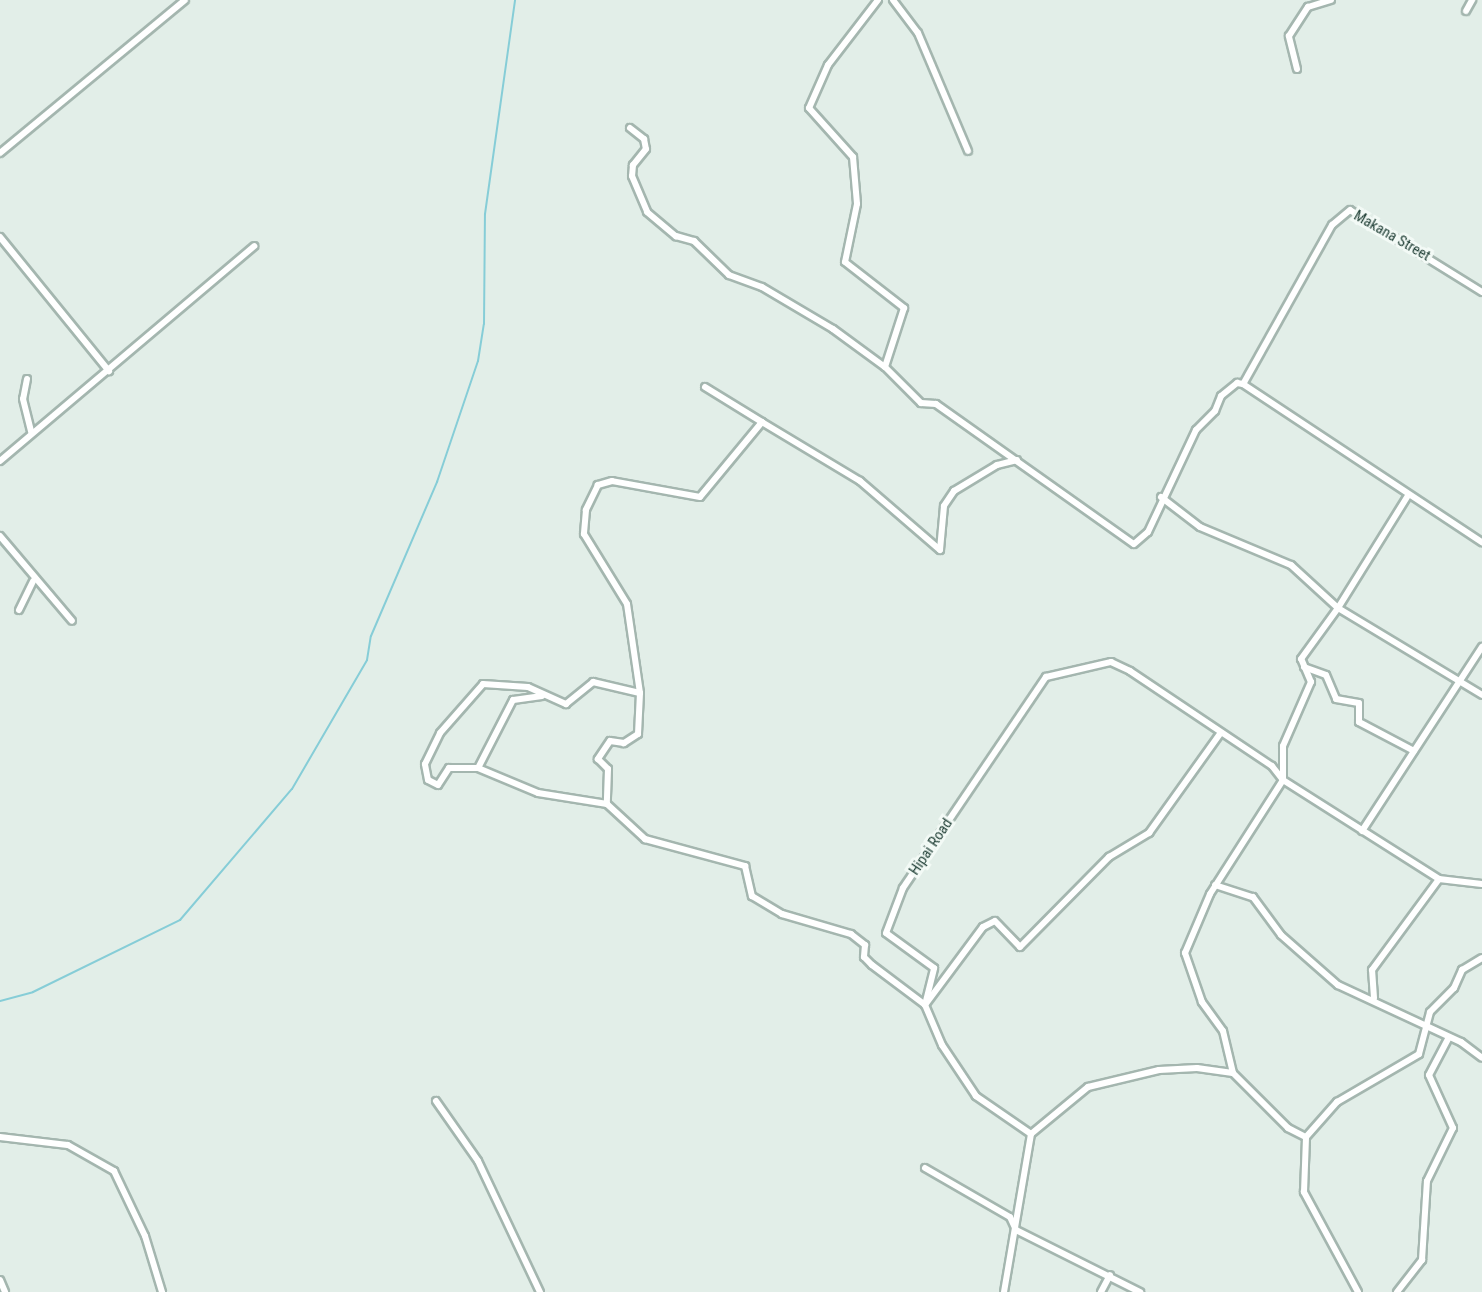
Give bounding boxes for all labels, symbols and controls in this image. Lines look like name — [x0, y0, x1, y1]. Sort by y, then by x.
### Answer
street label: Makana Street — [1350, 207, 1434, 265]
street label: Hipai Road — [906, 815, 956, 879]

